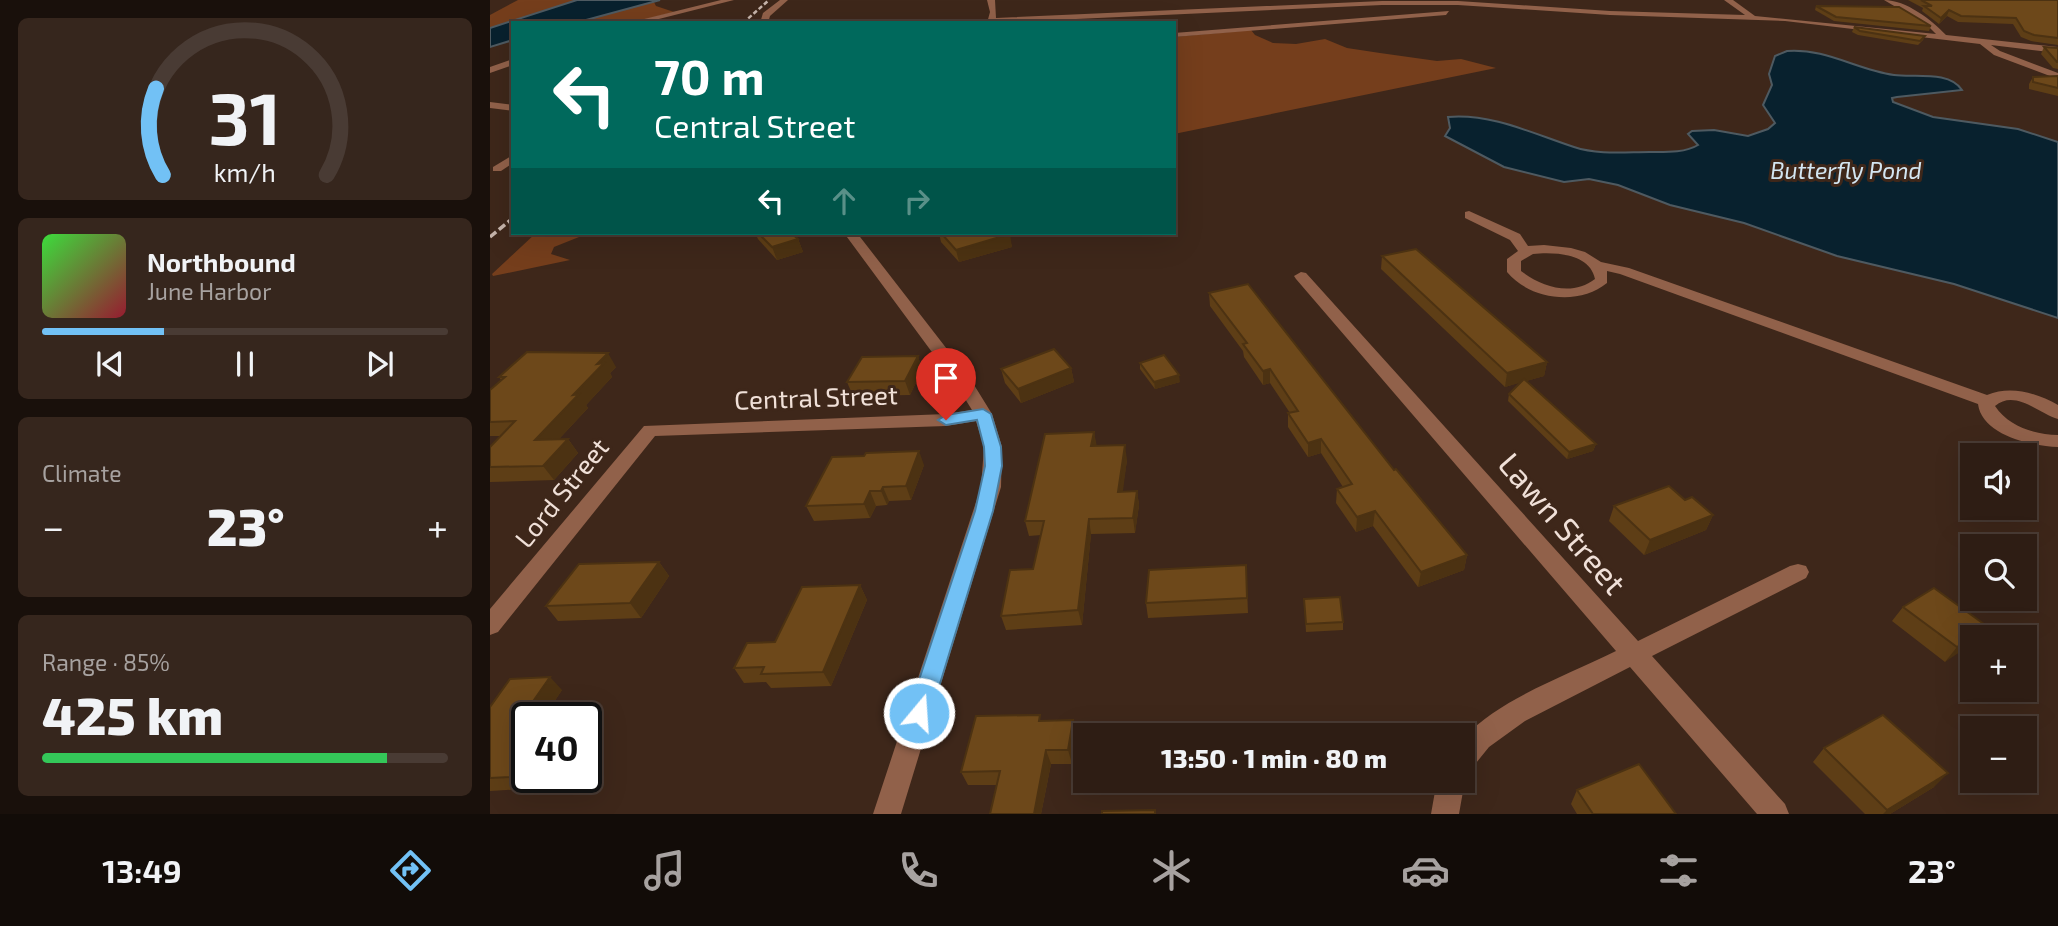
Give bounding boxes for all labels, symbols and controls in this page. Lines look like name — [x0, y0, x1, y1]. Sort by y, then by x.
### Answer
text: 70 m — [654, 46, 765, 105]
icon: left — [539, 49, 630, 140]
text: 31 — [209, 72, 281, 160]
text: Central Street — [654, 106, 855, 144]
water label: Butterfly Pond — [1770, 156, 1922, 184]
text: km/h — [214, 157, 276, 187]
icon: left — [752, 182, 790, 220]
icon: ahead — [825, 182, 863, 220]
icon: right — [898, 182, 936, 220]
text: Northbound — [147, 246, 296, 277]
text: June Harbor — [147, 277, 271, 305]
icon: previous — [91, 345, 129, 383]
icon: pause — [226, 345, 264, 383]
icon: next — [361, 345, 399, 383]
pin — [916, 348, 976, 420]
icon: arrive — [927, 359, 965, 397]
street label: Central Street — [734, 378, 898, 415]
street label: Lord Street — [508, 431, 614, 553]
map controls — [1960, 443, 2037, 793]
button: sound — [1960, 443, 2037, 520]
street label: Lawn Street — [1492, 444, 1635, 601]
text: Climate — [42, 459, 122, 487]
text: 23° — [207, 494, 285, 556]
text: − — [42, 503, 64, 549]
text: + — [427, 503, 448, 549]
button: search — [1960, 534, 2037, 611]
button: + — [1960, 625, 2037, 702]
text: Range · 85% — [42, 648, 170, 676]
position arrow — [882, 676, 956, 750]
text: 425 km — [42, 683, 223, 745]
speed limit sign: 40 — [511, 702, 602, 793]
button: − — [1960, 716, 2037, 793]
text: 13:50 · 1 min · 80 m — [1161, 742, 1387, 773]
icon: directions — [386, 846, 435, 895]
icon: music — [640, 846, 689, 895]
icon: phone — [894, 846, 943, 895]
icon: climate — [1147, 846, 1196, 895]
icon: car — [1401, 846, 1450, 895]
icon: filters — [1654, 846, 1703, 895]
text: 13:49 — [102, 851, 182, 889]
text: 23° — [1908, 851, 1956, 889]

